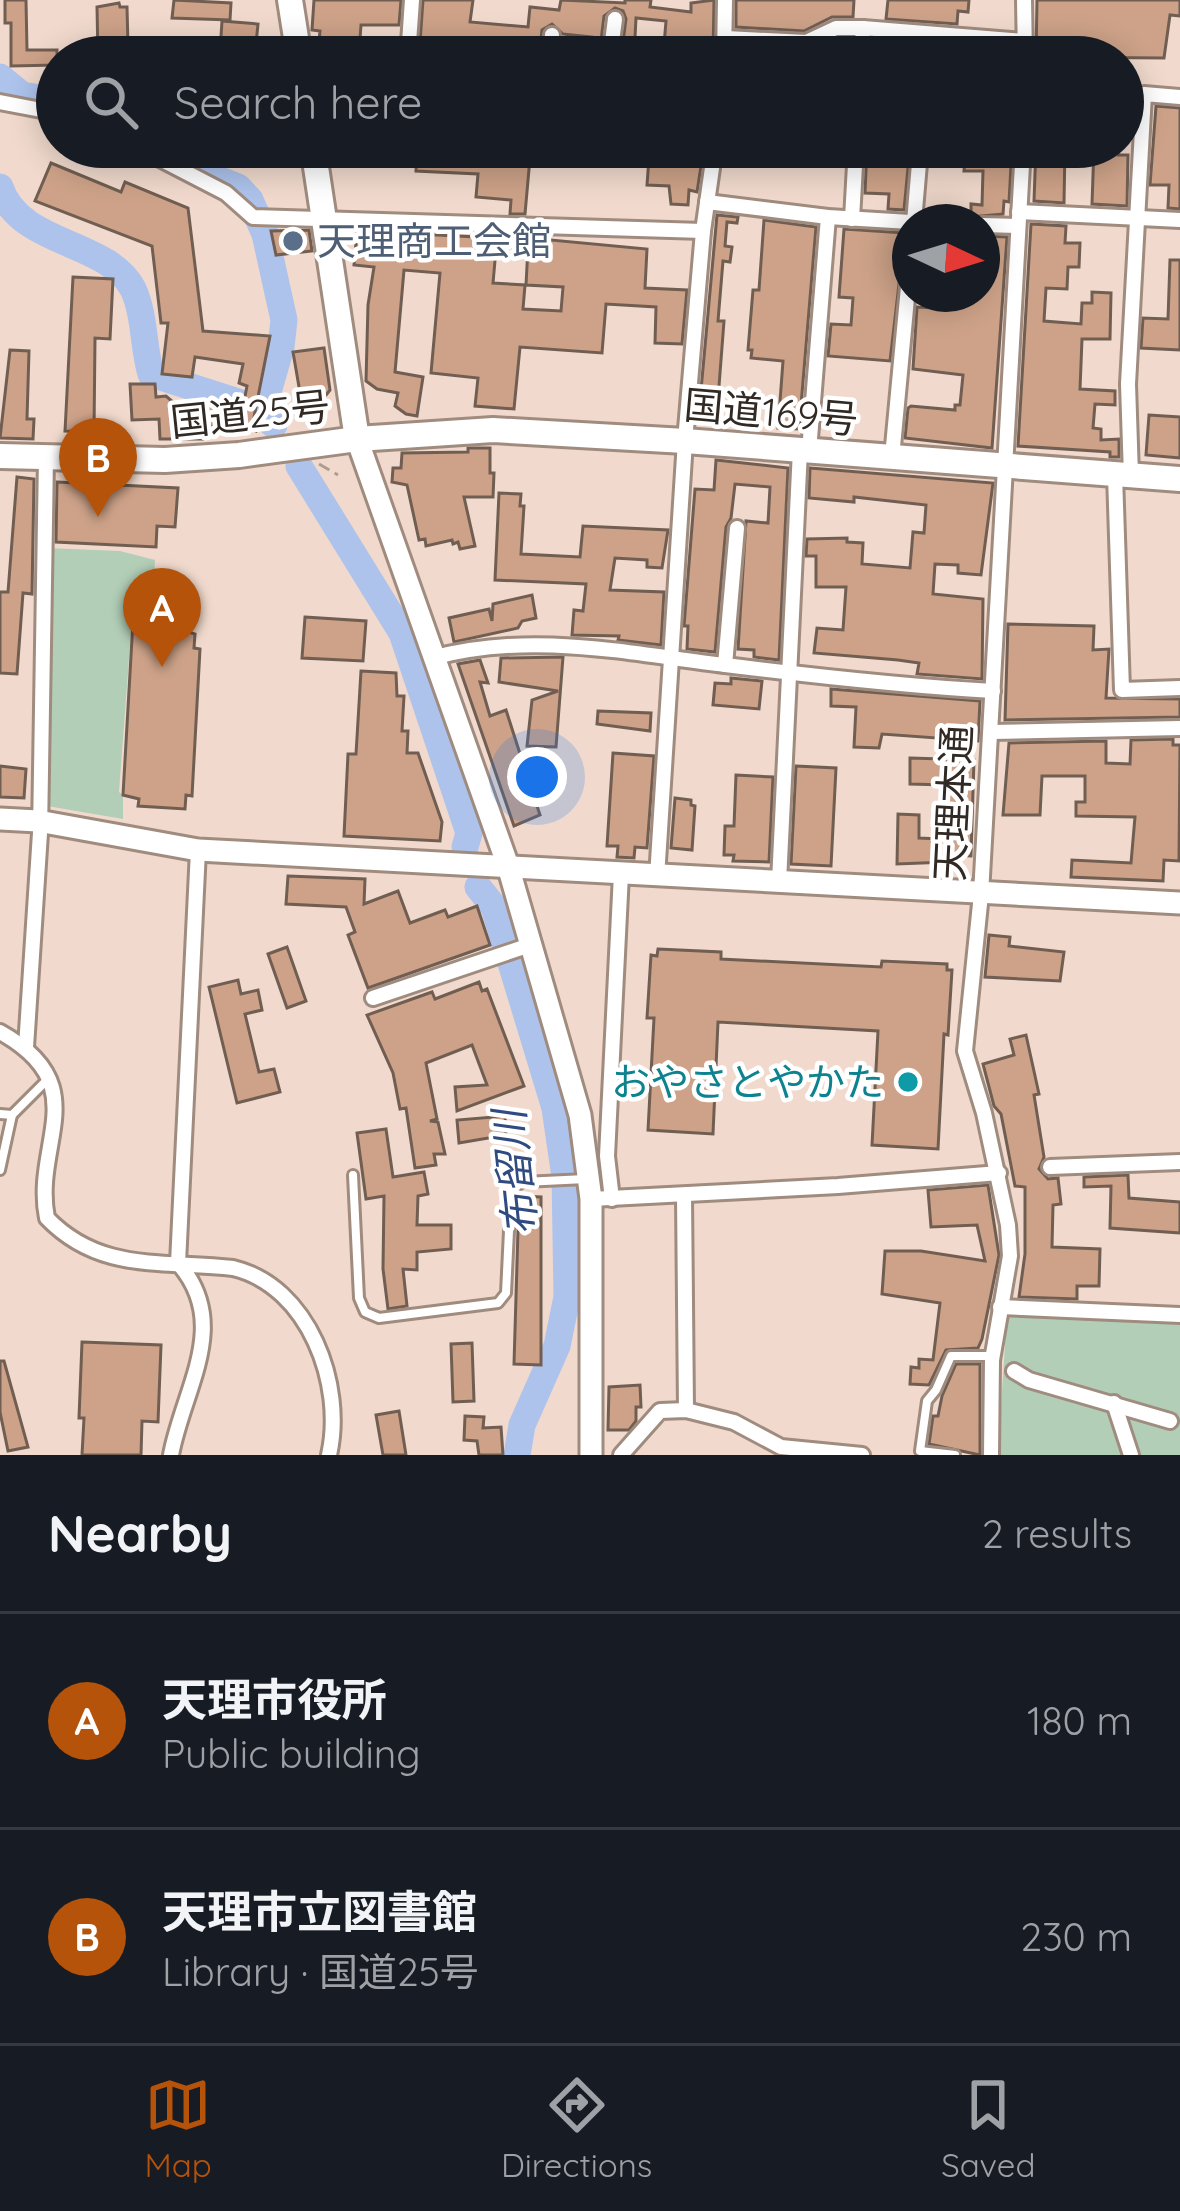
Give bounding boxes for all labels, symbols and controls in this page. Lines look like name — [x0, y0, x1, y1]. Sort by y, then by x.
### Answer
search box — [36, 36, 1144, 168]
icon: search — [78, 69, 144, 135]
text: Search here — [174, 74, 422, 130]
north arrow — [892, 204, 1000, 312]
place label: 天理商工会館 — [317, 216, 551, 265]
marker: 天理商工会館 — [280, 228, 306, 254]
street label: 国道169号 — [682, 380, 860, 443]
street label: 国道25号 — [168, 381, 332, 446]
pin: B — [59, 418, 137, 517]
pin: A — [123, 568, 201, 667]
street label: 天理本通 — [924, 724, 981, 882]
your location — [507, 747, 567, 807]
place label: おやさとやかた — [611, 1057, 884, 1106]
marker: おやさとやかた — [895, 1069, 921, 1095]
water label: 布留川 — [481, 1104, 547, 1238]
text: Nearby — [48, 1501, 232, 1565]
text: 2 results — [982, 1509, 1132, 1558]
text: 天理市役所 — [162, 1671, 387, 1727]
text: A — [75, 1696, 99, 1745]
text: 180 m — [1027, 1696, 1132, 1745]
text: Public building — [162, 1729, 421, 1778]
text: 天理市立図書館 — [162, 1883, 477, 1939]
text: B — [74, 1912, 100, 1961]
text: 230 m — [1021, 1912, 1132, 1961]
text: Library · 国道25号 — [162, 1947, 479, 1996]
tab: Map — [145, 2072, 212, 2185]
tab: Directions — [501, 2072, 652, 2185]
tab: Saved — [941, 2072, 1035, 2185]

